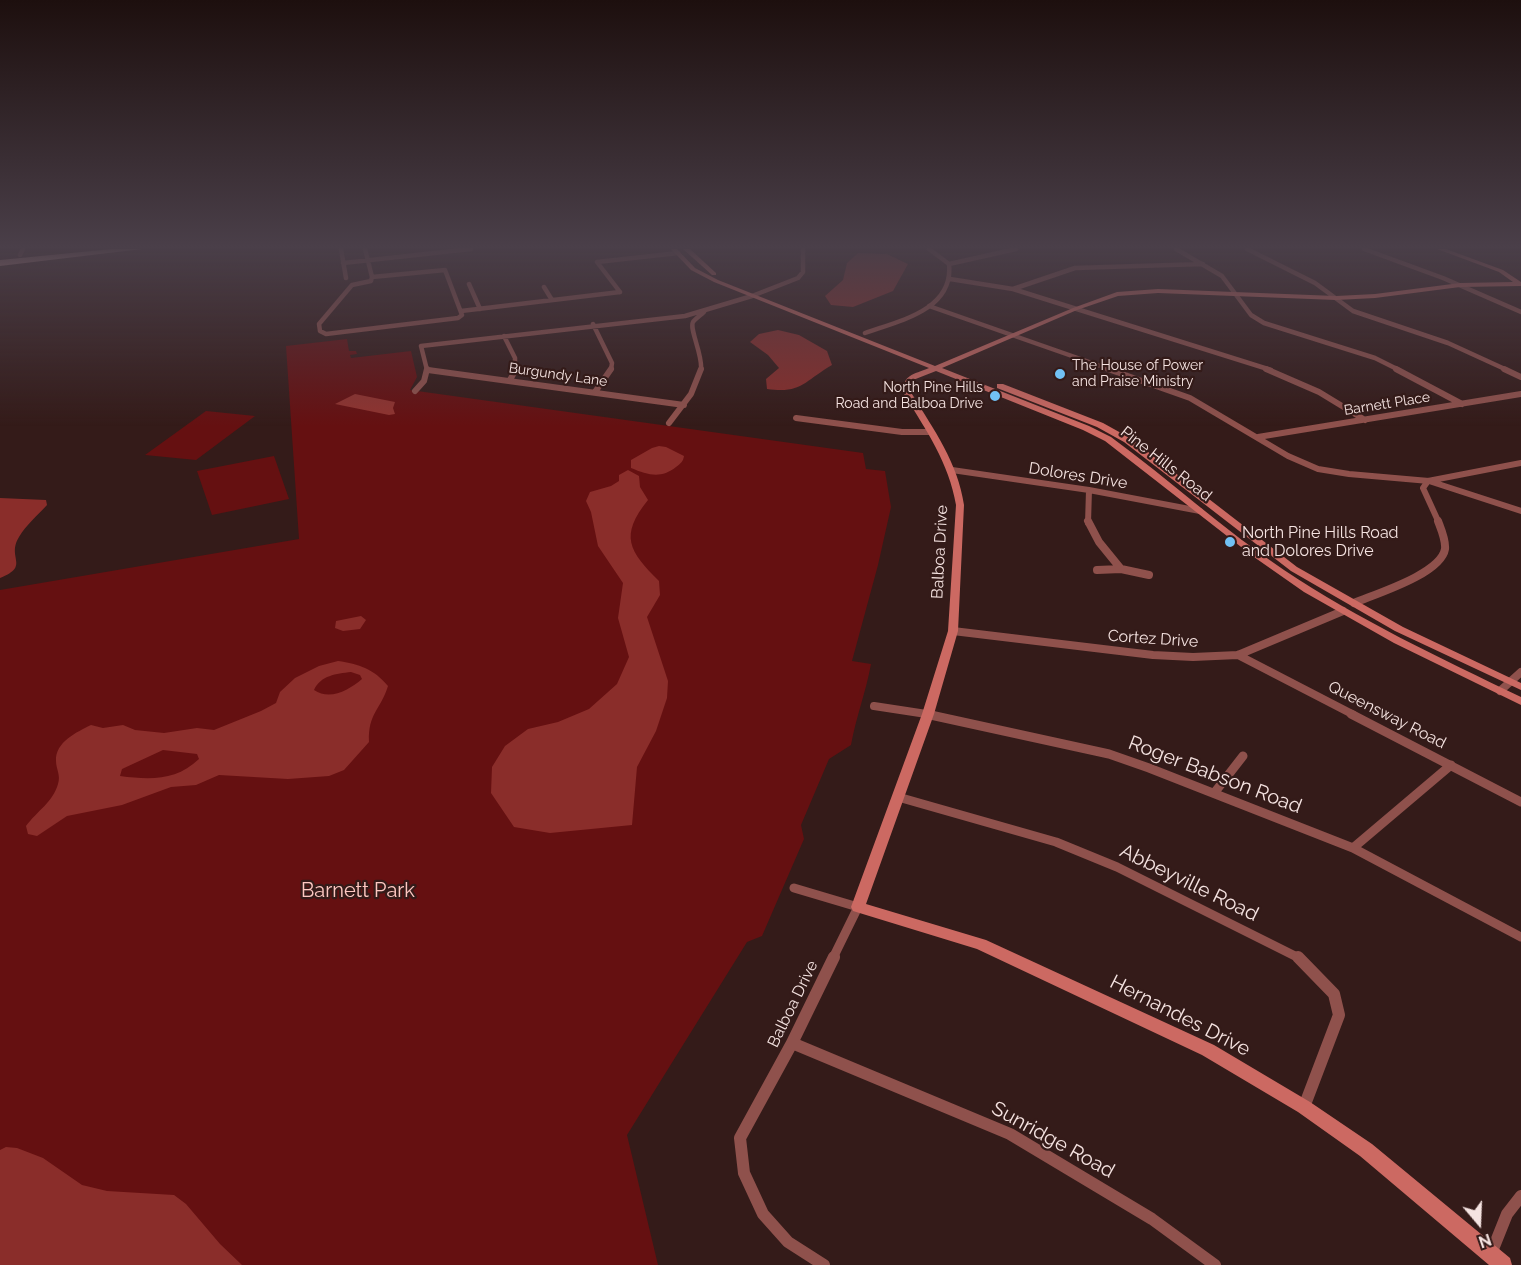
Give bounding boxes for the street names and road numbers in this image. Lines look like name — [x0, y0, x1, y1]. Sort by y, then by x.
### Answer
street label: Burgundy Lane — [508, 360, 608, 390]
street label: Barnett Place — [1343, 389, 1431, 419]
street label: Pine Hills Road — [1117, 422, 1215, 506]
street label: Dolores Drive — [1027, 459, 1129, 493]
street label: Balboa Drive — [928, 505, 952, 599]
street label: Cortez Drive — [1107, 626, 1199, 652]
street label: Queensway Road — [1325, 677, 1449, 753]
street label: Roger Babson Road — [1125, 731, 1305, 819]
street label: Abbeyville Road — [1116, 839, 1262, 927]
street label: Balboa Drive — [764, 958, 822, 1050]
street label: Hernandes Drive — [1106, 970, 1254, 1062]
street label: Sunridge Road — [987, 1096, 1119, 1184]

